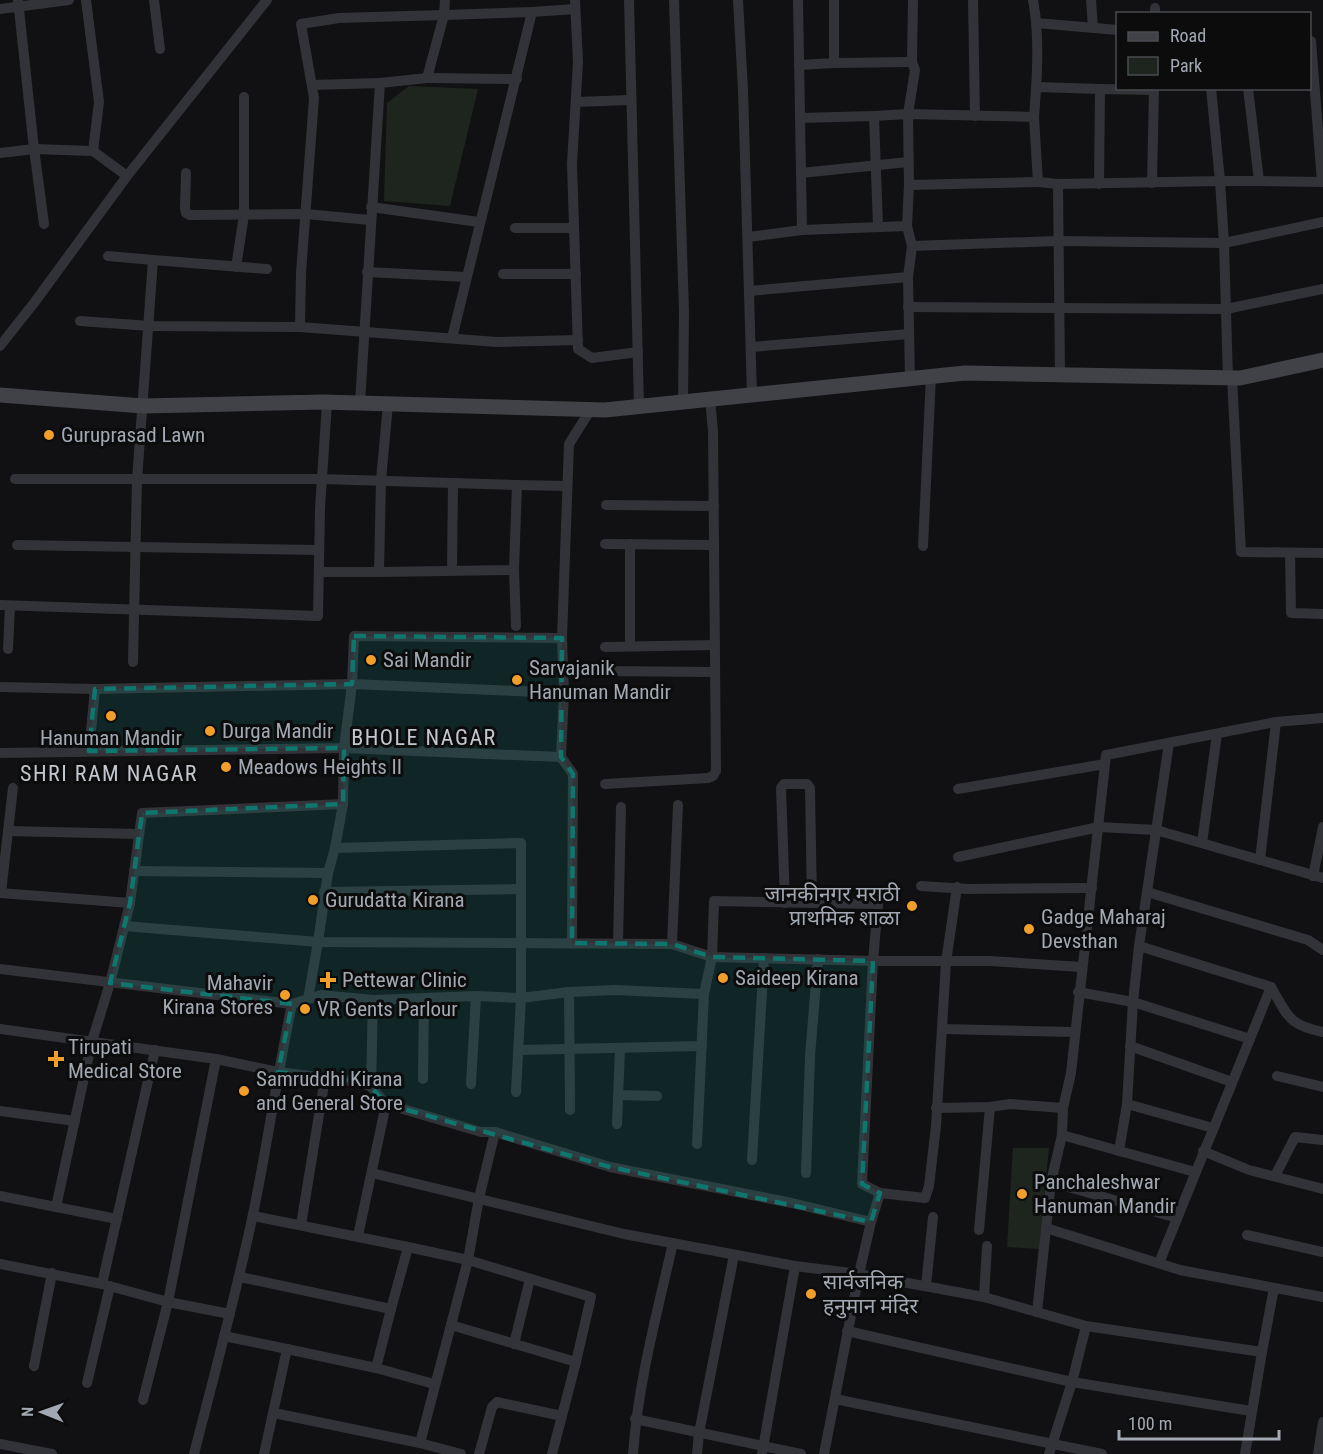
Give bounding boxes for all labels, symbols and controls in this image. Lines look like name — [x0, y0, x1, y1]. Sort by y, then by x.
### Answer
legend — [1116, 12, 1311, 90]
text: Road — [1170, 25, 1206, 46]
text: Park — [1170, 55, 1202, 76]
place label: Guruprasad Lawn — [61, 423, 205, 447]
marker: Guruprasad Lawn — [42, 428, 56, 442]
place label: Sai Mandir — [383, 648, 471, 672]
marker: Sai Mandir — [364, 653, 378, 667]
place label: Sarvajanik Hanuman Mandir — [529, 656, 671, 704]
marker: Sarvajanik Hanuman Mandir — [510, 673, 524, 687]
marker: Hanuman Mandir — [104, 709, 118, 723]
place label: Durga Mandir — [222, 719, 333, 743]
marker: Durga Mandir — [203, 724, 217, 738]
district label: BHOLE NAGAR — [351, 725, 497, 750]
place label: Hanuman Mandir — [40, 726, 182, 750]
place label: Meadows Heights II — [238, 755, 402, 779]
marker: Meadows Heights II — [219, 760, 233, 774]
district label: SHRI RAM NAGAR — [20, 761, 198, 786]
place label: जानकीनगर मराठी प्राथमिक शाळा — [765, 882, 901, 930]
place label: Gurudatta Kirana — [325, 888, 464, 912]
marker: Gurudatta Kirana — [306, 893, 320, 907]
marker: जानकीनगर मराठी प्राथमिक शाळा — [905, 899, 919, 913]
place label: Gadge Maharaj Devsthan — [1041, 905, 1166, 953]
marker: Gadge Maharaj Devsthan — [1022, 922, 1036, 936]
place label: Saideep Kirana — [735, 966, 859, 990]
place label: Pettewar Clinic — [342, 968, 467, 992]
place label: Mahavir Kirana Stores — [163, 971, 273, 1019]
marker: Pettewar Clinic — [319, 971, 337, 989]
marker: Saideep Kirana — [716, 971, 730, 985]
marker: Mahavir Kirana Stores — [278, 988, 292, 1002]
place label: VR Gents Parlour — [317, 997, 458, 1021]
marker: VR Gents Parlour — [298, 1002, 312, 1016]
place label: Tirupati Medical Store — [68, 1035, 182, 1083]
marker: Tirupati Medical Store — [49, 1052, 63, 1066]
place label: Samruddhi Kirana and General Store — [256, 1067, 403, 1115]
marker: Samruddhi Kirana and General Store — [237, 1084, 251, 1098]
place label: Panchaleshwar Hanuman Mandir — [1034, 1170, 1176, 1218]
marker: Panchaleshwar Hanuman Mandir — [1015, 1187, 1029, 1201]
place label: सार्वजनिक हनुमान मंदिर — [823, 1270, 918, 1319]
marker: सार्वजनिक हनुमान मंदिर — [804, 1287, 818, 1301]
north arrow — [12, 1382, 72, 1442]
scale bar — [1119, 1403, 1280, 1441]
text: N — [18, 1407, 37, 1417]
text: 100 m — [1128, 1413, 1172, 1434]

